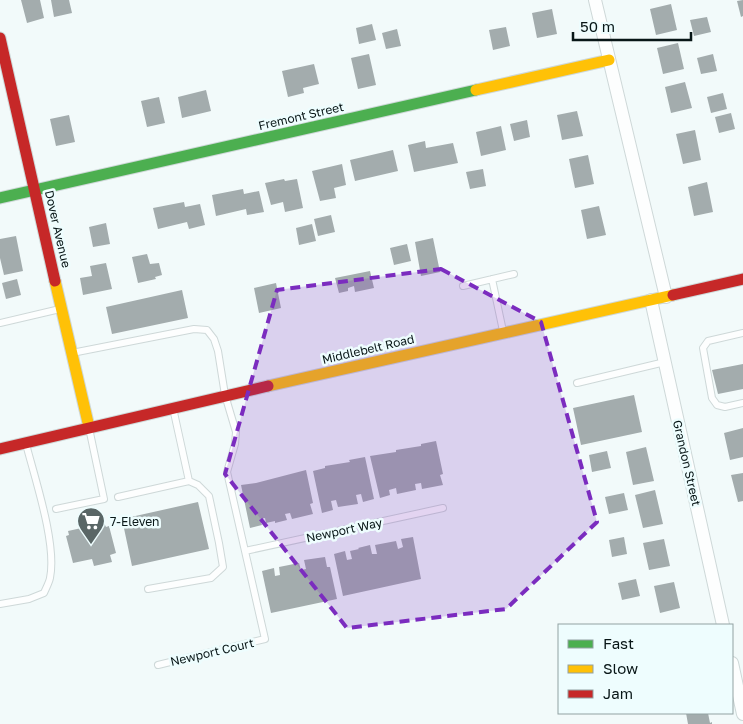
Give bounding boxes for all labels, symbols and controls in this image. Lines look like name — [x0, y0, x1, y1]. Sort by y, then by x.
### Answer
scale bar — [573, 10, 690, 42]
text: 50 m — [580, 17, 615, 35]
street label: Fremont Street — [257, 99, 345, 133]
street label: Dover Avenue — [42, 189, 74, 269]
street label: Middlebelt Road — [320, 331, 416, 367]
street label: Grandon Street — [670, 419, 704, 508]
supermarket icon: 7-Eleven — [76, 506, 106, 545]
place label: 7-Eleven — [110, 514, 160, 529]
street label: Newport Way — [305, 515, 384, 545]
legend — [558, 624, 733, 714]
text: Fast — [603, 634, 634, 652]
street label: Newport Court — [169, 635, 255, 669]
text: Slow — [603, 659, 638, 677]
text: Jam — [603, 684, 633, 702]

